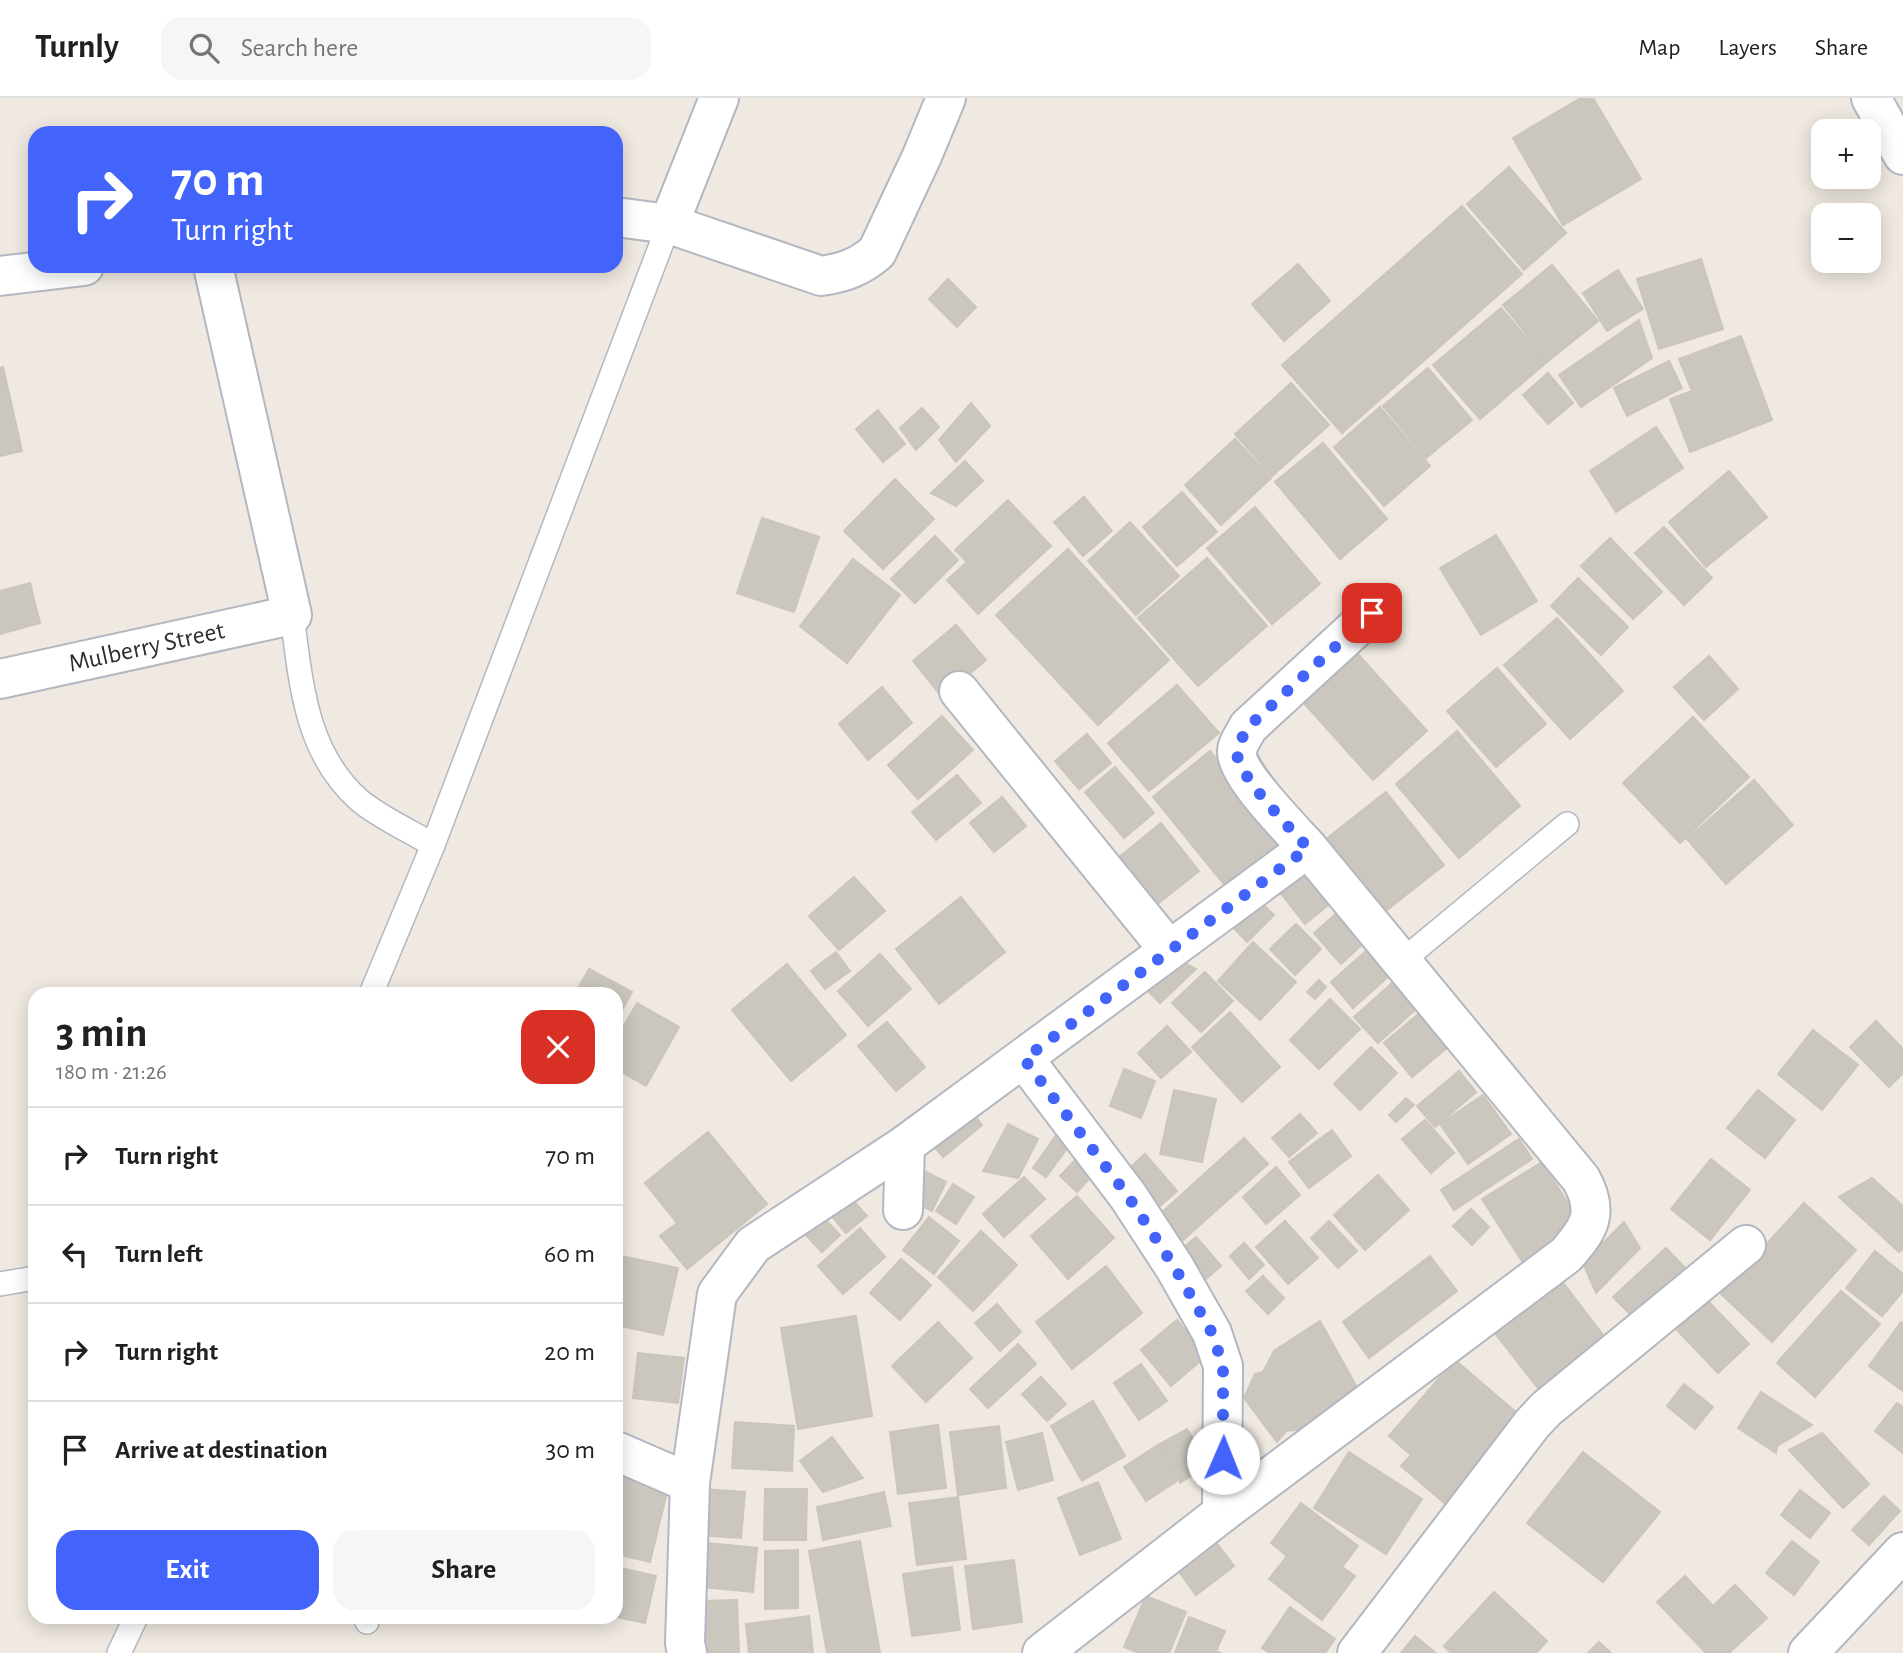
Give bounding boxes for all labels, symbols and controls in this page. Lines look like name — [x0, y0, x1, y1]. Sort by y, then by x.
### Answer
search box — [161, 17, 651, 80]
icon: search — [185, 29, 223, 67]
text: Turnly — [35, 31, 119, 64]
text: Search here — [241, 35, 358, 61]
text: Map — [1638, 36, 1680, 60]
text: Layers — [1718, 36, 1777, 60]
text: Share — [1815, 36, 1868, 60]
map controls — [1811, 119, 1881, 273]
button: + — [1811, 119, 1881, 189]
icon: right — [56, 154, 147, 245]
text: 70 m — [171, 156, 265, 205]
button: − — [1811, 203, 1881, 273]
text: Turn right — [171, 214, 293, 246]
pin — [1342, 583, 1402, 643]
icon: arrive — [1353, 594, 1391, 632]
street label: Mulberry Street — [66, 617, 227, 677]
button: close — [521, 1010, 595, 1084]
text: 3 min — [56, 1012, 148, 1054]
text: 180 m · 21:26 — [56, 1061, 167, 1084]
icon: right — [56, 1137, 94, 1175]
text: Turn right — [115, 1143, 218, 1169]
text: 70 m — [545, 1143, 595, 1169]
icon: left — [56, 1235, 94, 1273]
text: Turn left — [115, 1241, 203, 1267]
text: 60 m — [544, 1241, 595, 1267]
icon: right — [56, 1333, 94, 1371]
text: Turn right — [115, 1339, 218, 1365]
text: 20 m — [544, 1339, 595, 1365]
position arrow — [1186, 1421, 1260, 1495]
icon: arrive — [56, 1431, 94, 1469]
text: Arrive at destination — [115, 1437, 328, 1463]
text: 30 m — [545, 1437, 595, 1463]
button: Exit — [56, 1530, 319, 1610]
button: Share — [333, 1530, 595, 1610]

